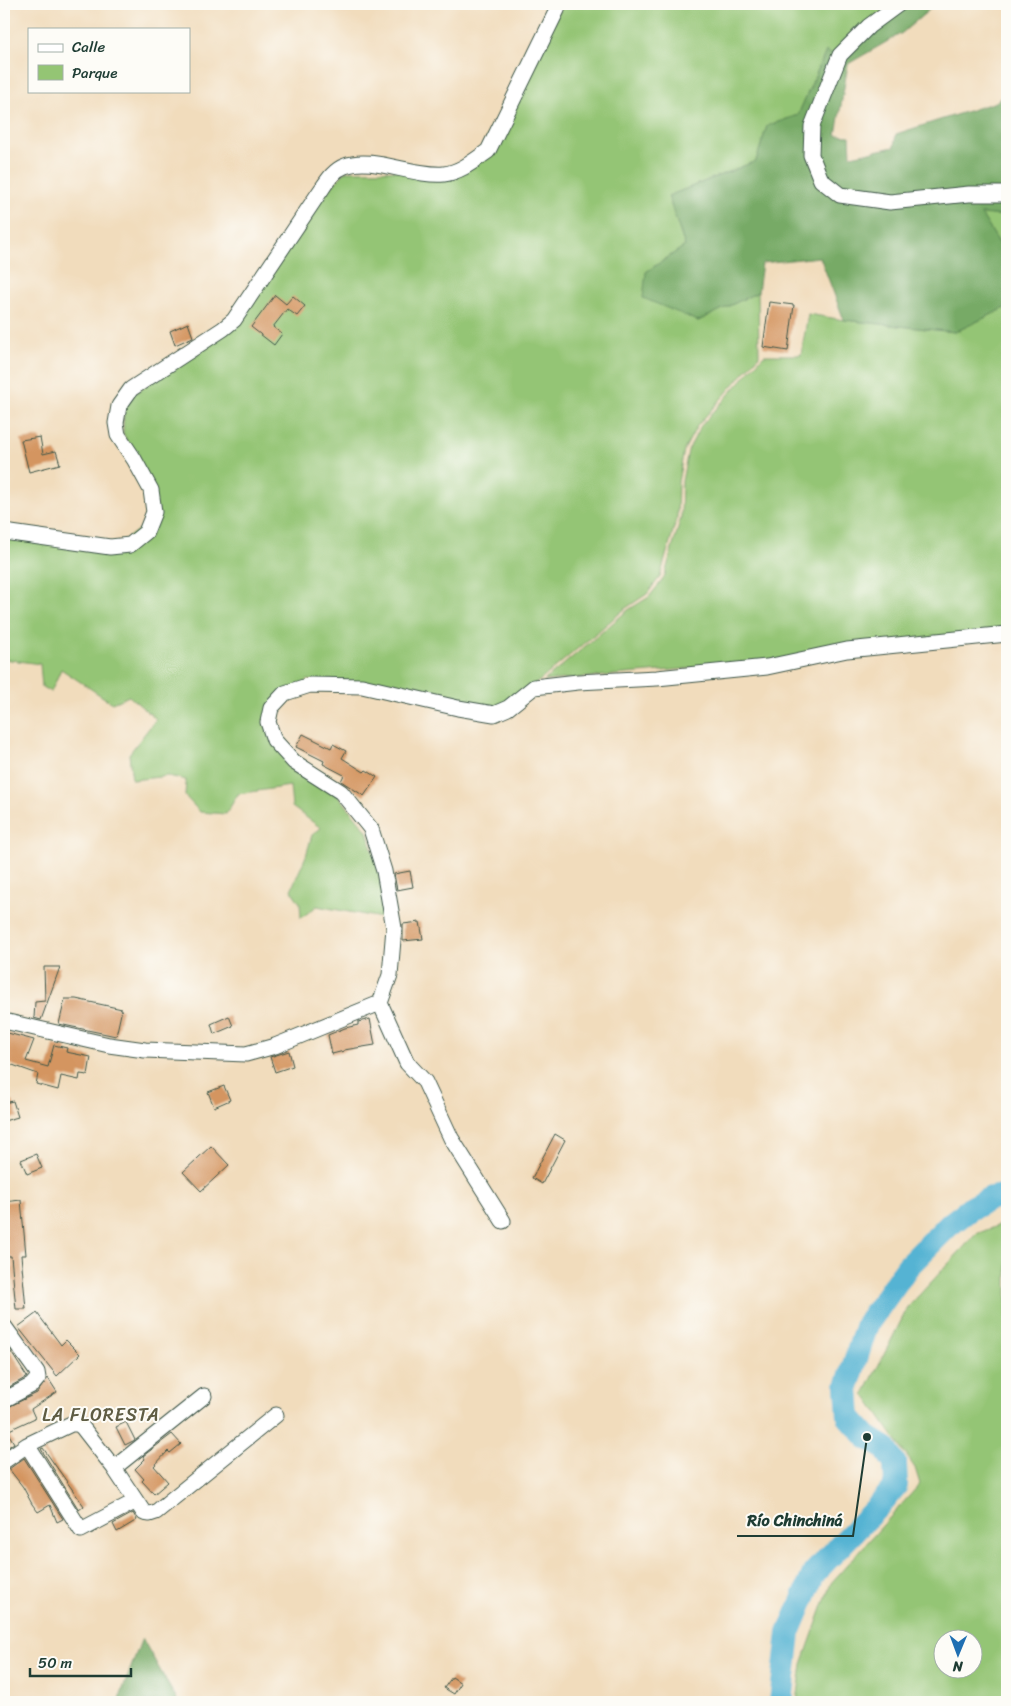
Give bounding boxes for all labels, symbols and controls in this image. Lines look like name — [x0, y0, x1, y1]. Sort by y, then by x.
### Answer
legend — [28, 28, 190, 92]
text: Calle — [72, 34, 105, 60]
text: Parque — [72, 60, 117, 86]
district label: LA FLORESTA — [42, 1399, 160, 1431]
callout: Río Chinchiná — [737, 1505, 853, 1536]
text: Río Chinchiná — [746, 1506, 843, 1535]
north arrow — [934, 1628, 984, 1678]
scale bar — [30, 1646, 131, 1678]
text: 50 m — [38, 1650, 73, 1676]
text: N — [952, 1654, 964, 1679]

